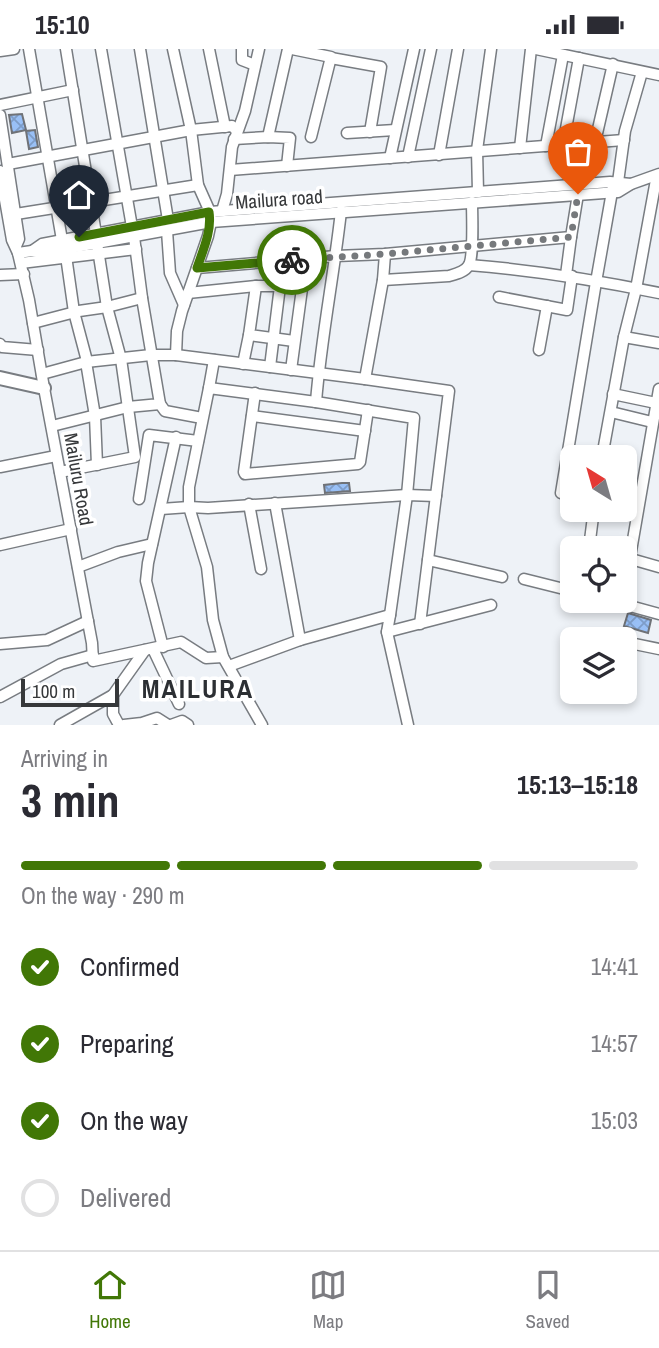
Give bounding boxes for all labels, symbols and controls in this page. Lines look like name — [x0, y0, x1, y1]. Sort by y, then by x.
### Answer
text: 15:10 — [35, 7, 90, 42]
pin — [548, 122, 608, 194]
icon: bag — [559, 133, 597, 171]
pin — [49, 165, 109, 237]
icon: home — [60, 176, 98, 214]
street label: Mailura road — [234, 183, 324, 215]
courier — [257, 225, 327, 295]
icon: bike — [273, 241, 311, 279]
street label: Mailuru Road — [58, 431, 100, 527]
north arrow — [560, 445, 637, 521]
map controls — [560, 445, 637, 704]
button: locate — [560, 536, 637, 613]
button: layers — [560, 627, 637, 704]
district label: MAILURA — [142, 671, 254, 706]
scale bar — [21, 676, 119, 708]
text: 100 m — [32, 678, 75, 704]
text: Arriving in — [21, 743, 108, 774]
text: 15:13–15:18 — [517, 767, 638, 802]
text: 3 min — [21, 769, 120, 831]
text: On the way · 290 m — [21, 880, 185, 911]
icon: check — [21, 948, 59, 986]
text: Confirmed — [80, 949, 180, 984]
text: 14:41 — [591, 951, 638, 982]
icon: check — [21, 1025, 59, 1063]
text: Preparing — [80, 1026, 174, 1061]
text: 14:57 — [591, 1028, 638, 1059]
icon: check — [21, 1102, 59, 1140]
text: On the way — [80, 1103, 188, 1138]
text: 15:03 — [591, 1105, 638, 1136]
text: Delivered — [80, 1180, 171, 1215]
tab: Home — [89, 1266, 131, 1334]
tab: Map — [309, 1266, 347, 1334]
tab: Saved — [526, 1266, 570, 1334]

